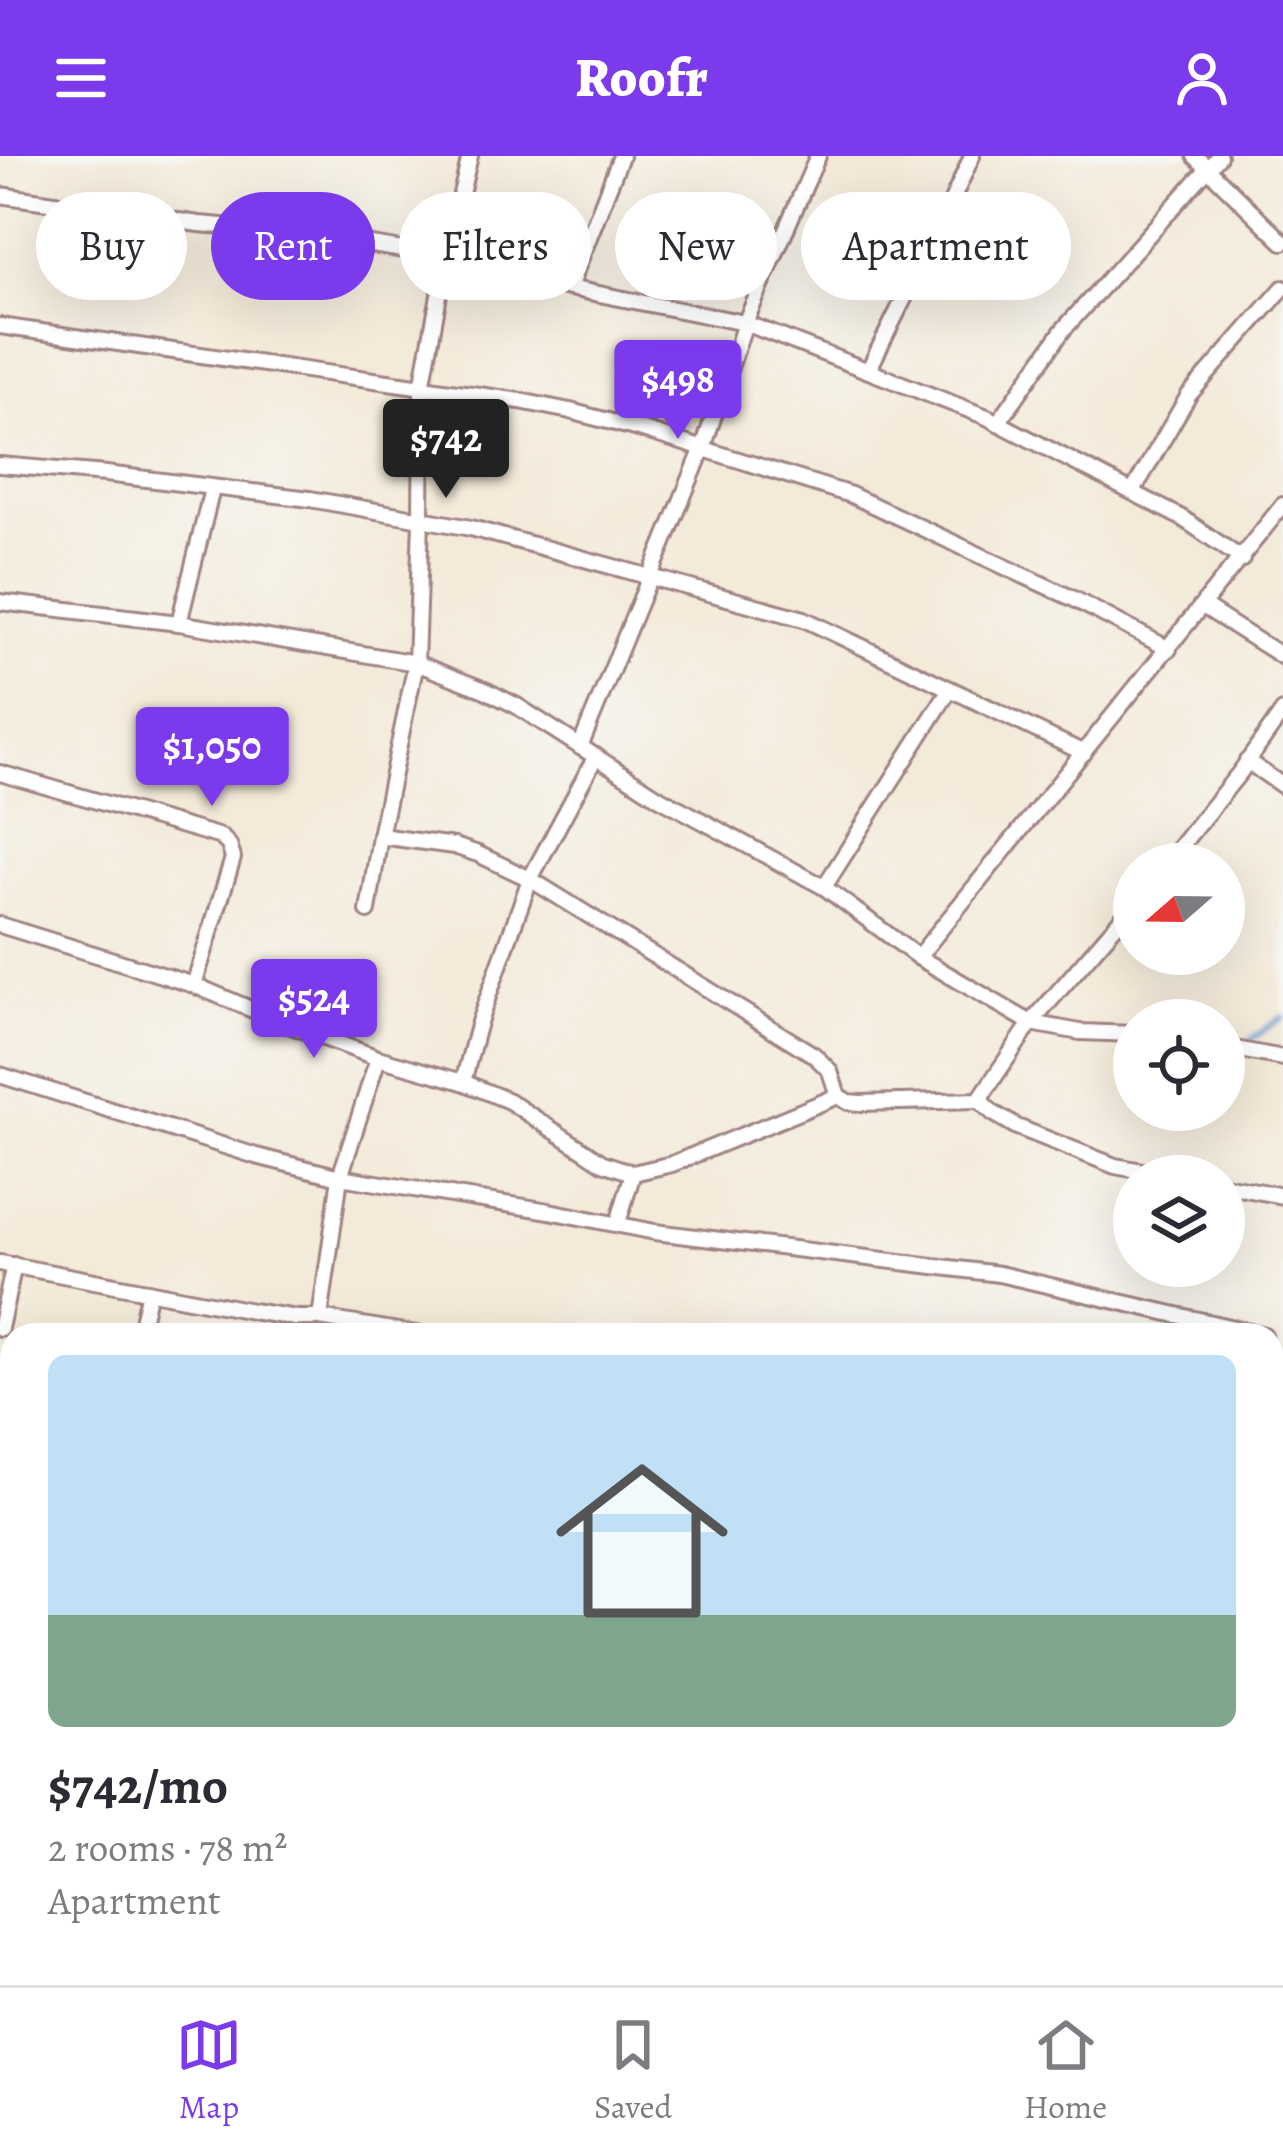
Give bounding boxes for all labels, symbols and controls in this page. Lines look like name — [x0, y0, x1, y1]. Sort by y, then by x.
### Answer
text: Roofr — [575, 41, 708, 115]
icon: menu — [48, 45, 114, 111]
icon: person — [1169, 45, 1235, 111]
chip: Buy — [36, 192, 187, 300]
chip: Rent — [211, 192, 375, 300]
chip: Filters — [399, 192, 591, 300]
chip: New — [615, 192, 777, 300]
chip: Apartment — [801, 192, 1071, 300]
pin: $498 — [607, 340, 749, 442]
text: $498 — [641, 352, 715, 405]
pin: $742 — [375, 399, 517, 501]
text: $742 — [410, 411, 482, 464]
pin: $1,050 — [114, 707, 310, 809]
text: $1,050 — [163, 719, 261, 772]
north arrow — [1113, 843, 1245, 975]
map controls — [1113, 843, 1245, 1287]
pin: $524 — [243, 959, 385, 1061]
text: $524 — [278, 971, 350, 1024]
button: locate — [1113, 999, 1245, 1131]
button: layers — [1113, 1155, 1245, 1287]
icon: home — [534, 1433, 750, 1649]
text: $742/mo — [48, 1751, 228, 1821]
text: 2 rooms · 78 m² — [48, 1821, 287, 1874]
text: Apartment — [48, 1874, 221, 1927]
tab: Map — [176, 2012, 242, 2129]
tab: Saved — [594, 2012, 672, 2129]
tab: Home — [1024, 2012, 1107, 2129]

